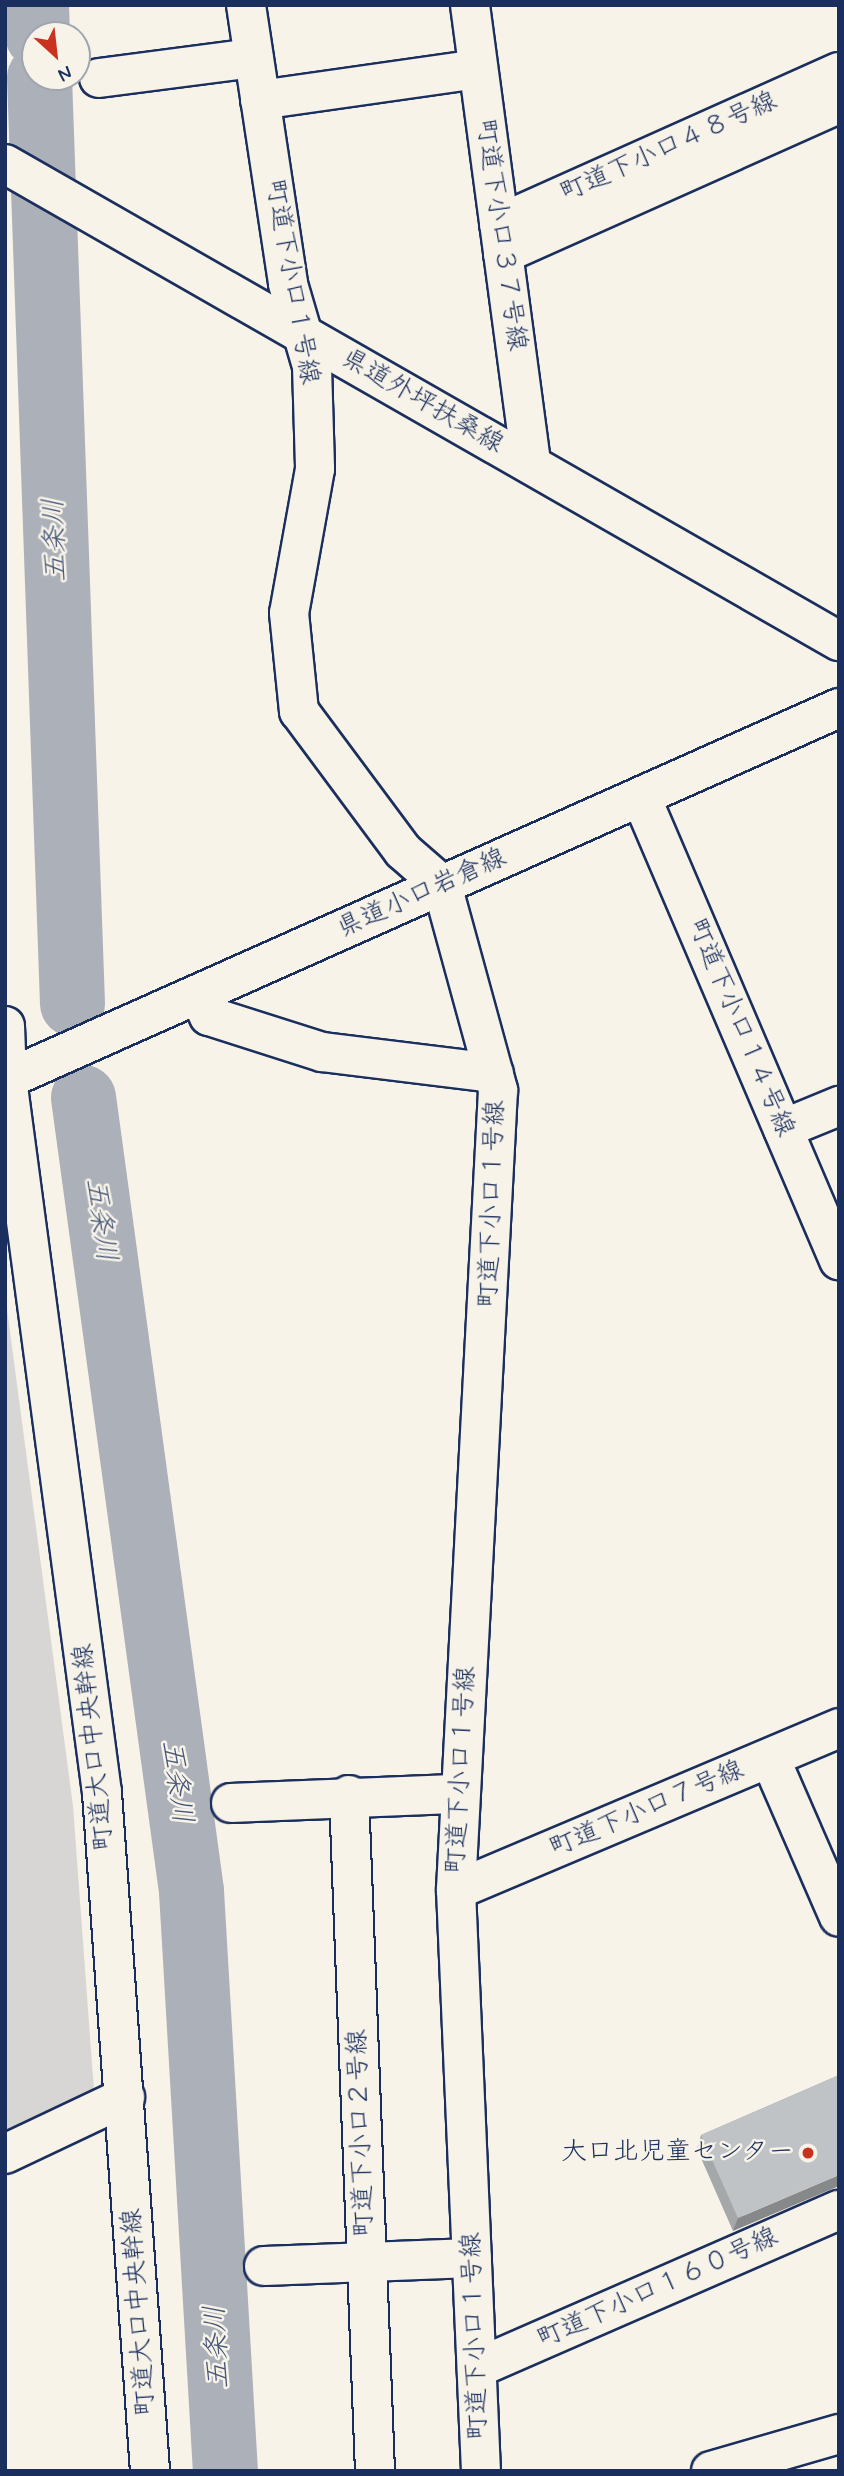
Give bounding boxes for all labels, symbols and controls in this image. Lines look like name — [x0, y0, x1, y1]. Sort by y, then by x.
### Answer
north arrow — [21, 21, 91, 91]
text: N — [54, 59, 76, 87]
street label: 町道下小口４８号線 — [556, 86, 782, 210]
street label: 町道下小口３７号線 — [468, 117, 532, 353]
street label: 町道下小口１号線 — [258, 177, 324, 387]
street label: 県道外坪扶桑線 — [335, 343, 509, 461]
water label: 五条川 — [38, 497, 74, 583]
street label: 県道小口岩倉線 — [333, 843, 511, 945]
street label: 町道下小口１４号線 — [680, 914, 800, 1142]
street label: 町道下小口１号線 — [474, 1100, 512, 1308]
water label: 五条川 — [78, 1176, 122, 1264]
street label: 町道大口中央幹線 — [69, 1642, 121, 1852]
street label: 町道下小口１号線 — [441, 1665, 483, 1875]
water label: 五条川 — [154, 1738, 198, 1826]
street label: 町道下小口７号線 — [545, 1755, 749, 1865]
street label: 町道下小口２号線 — [343, 2029, 381, 2237]
place label: 大口北児童センター — [560, 2137, 794, 2169]
marker: 大口北児童センター — [800, 2145, 816, 2161]
street label: 町道大口中央幹線 — [117, 2207, 163, 2417]
street label: 町道下小口１６０号線 — [533, 2222, 783, 2356]
street label: 町道下小口１号線 — [457, 2232, 495, 2440]
water label: 五条川 — [199, 2304, 237, 2390]

